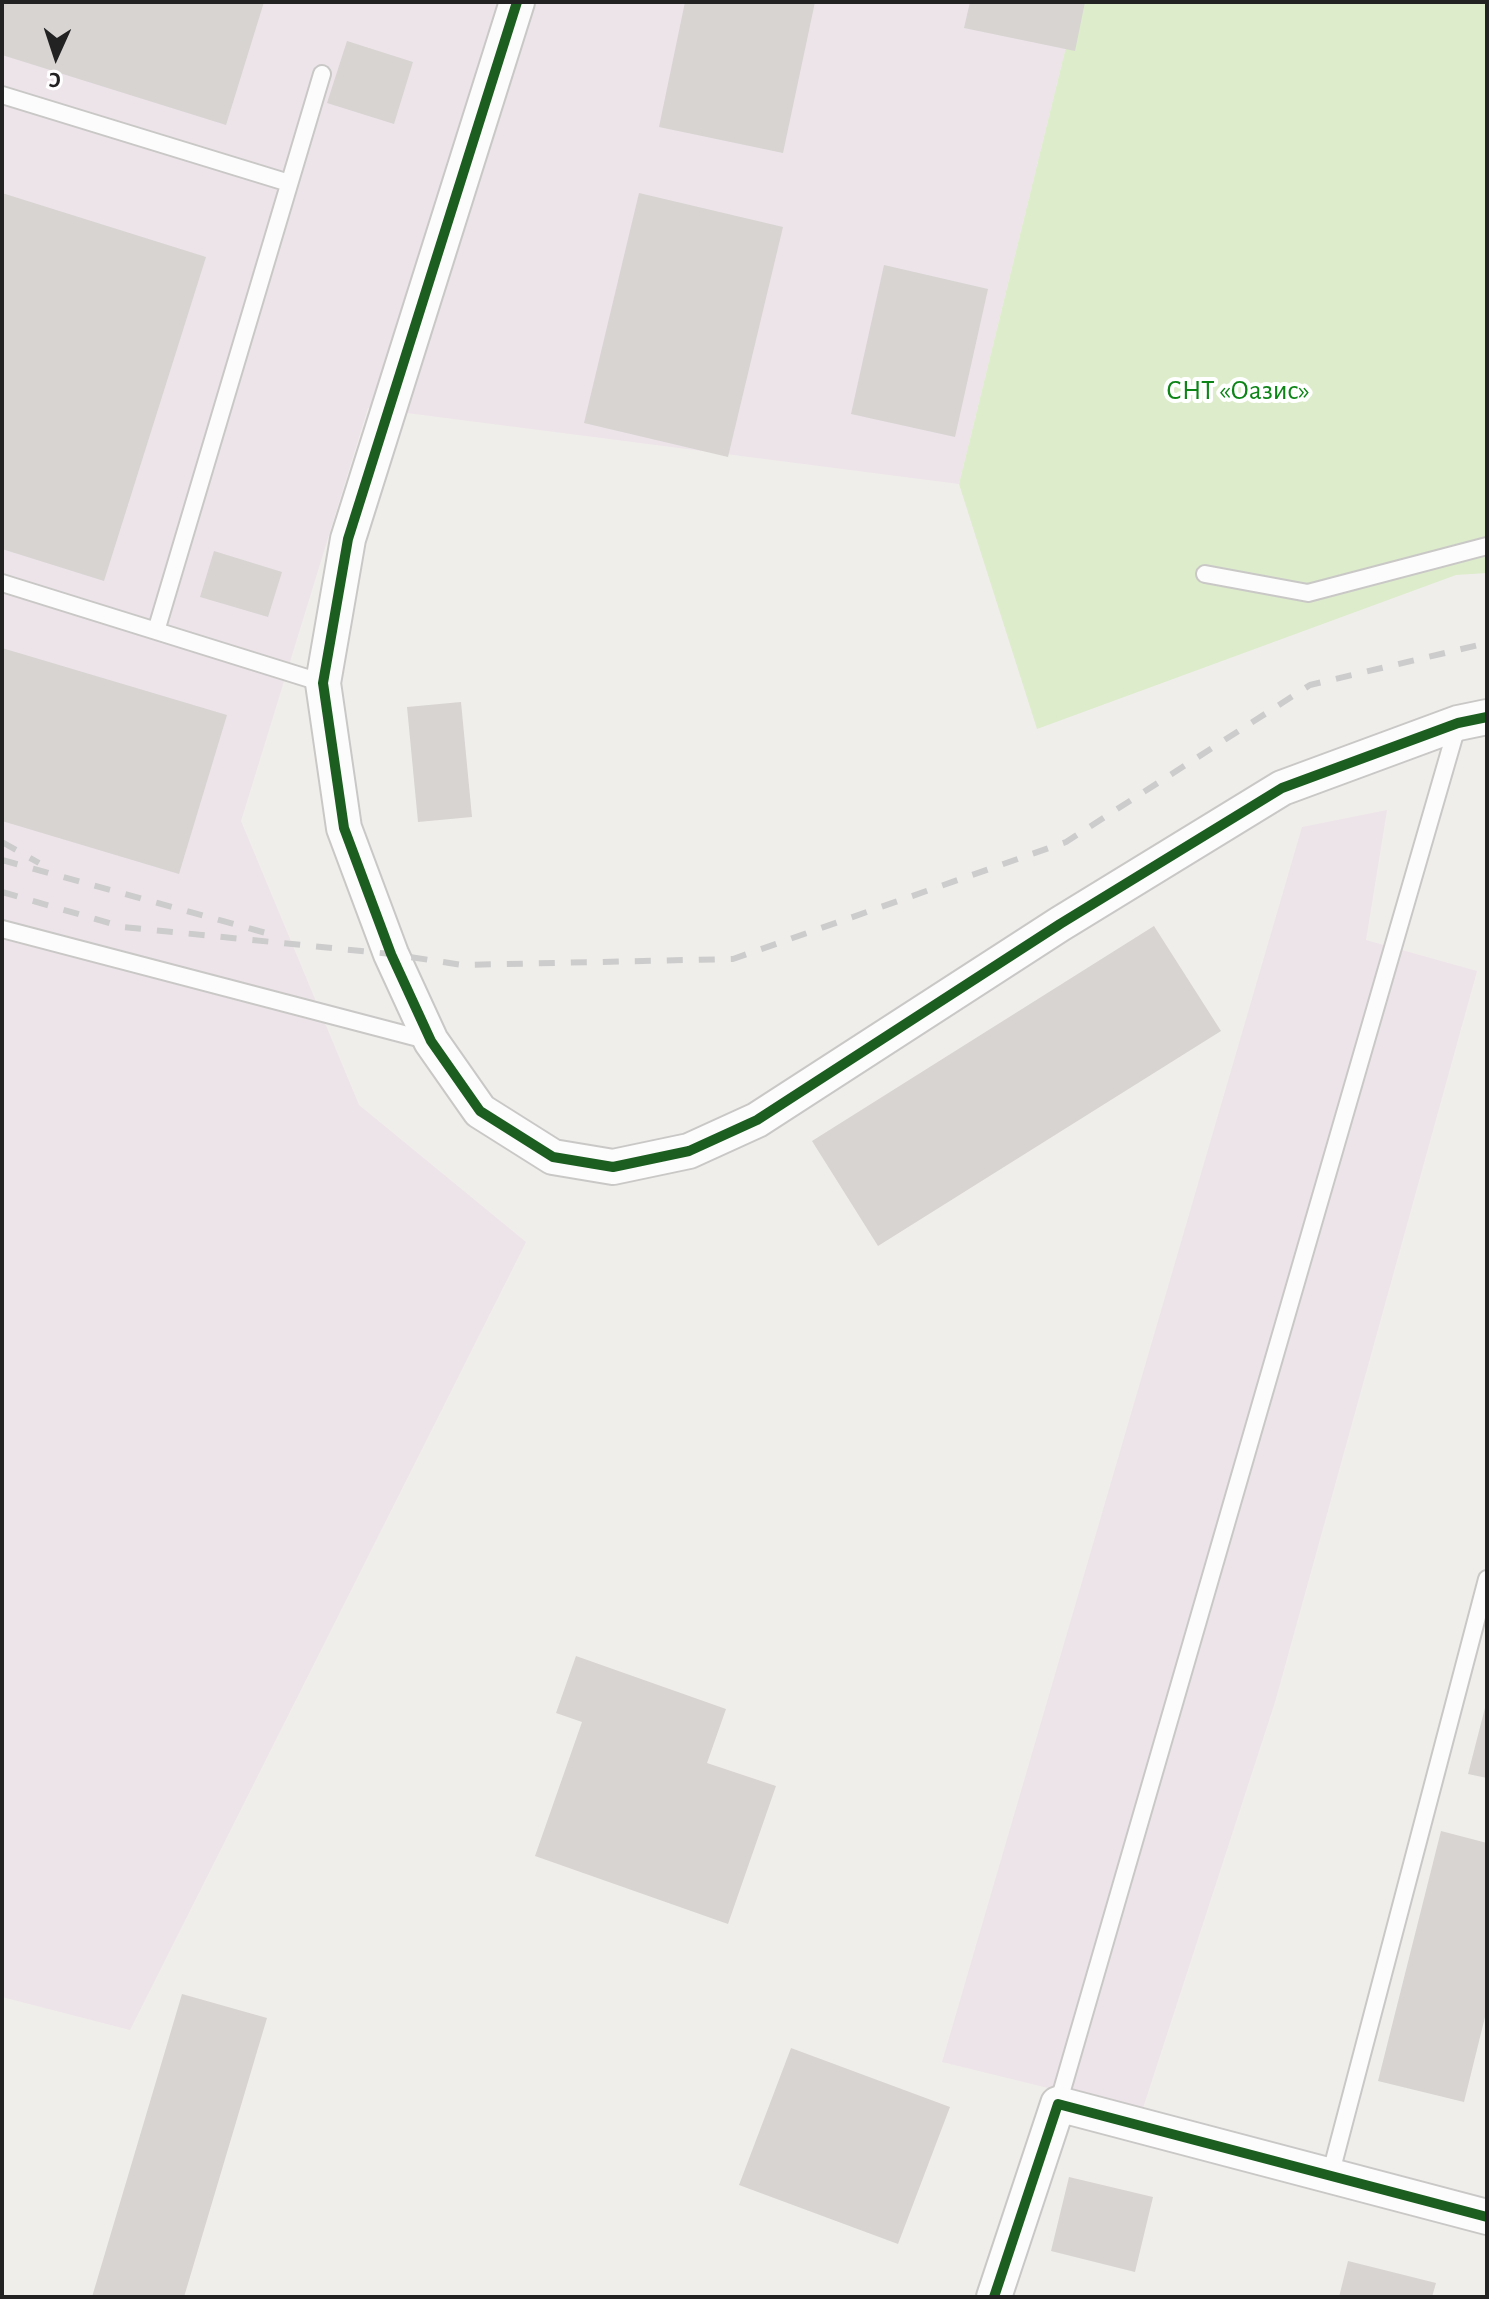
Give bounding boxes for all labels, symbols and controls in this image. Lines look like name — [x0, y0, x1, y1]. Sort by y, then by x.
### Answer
north arrow — [16, 16, 96, 96]
text: С — [48, 69, 61, 91]
park label: СНТ «Оазис» — [1166, 374, 1310, 408]

